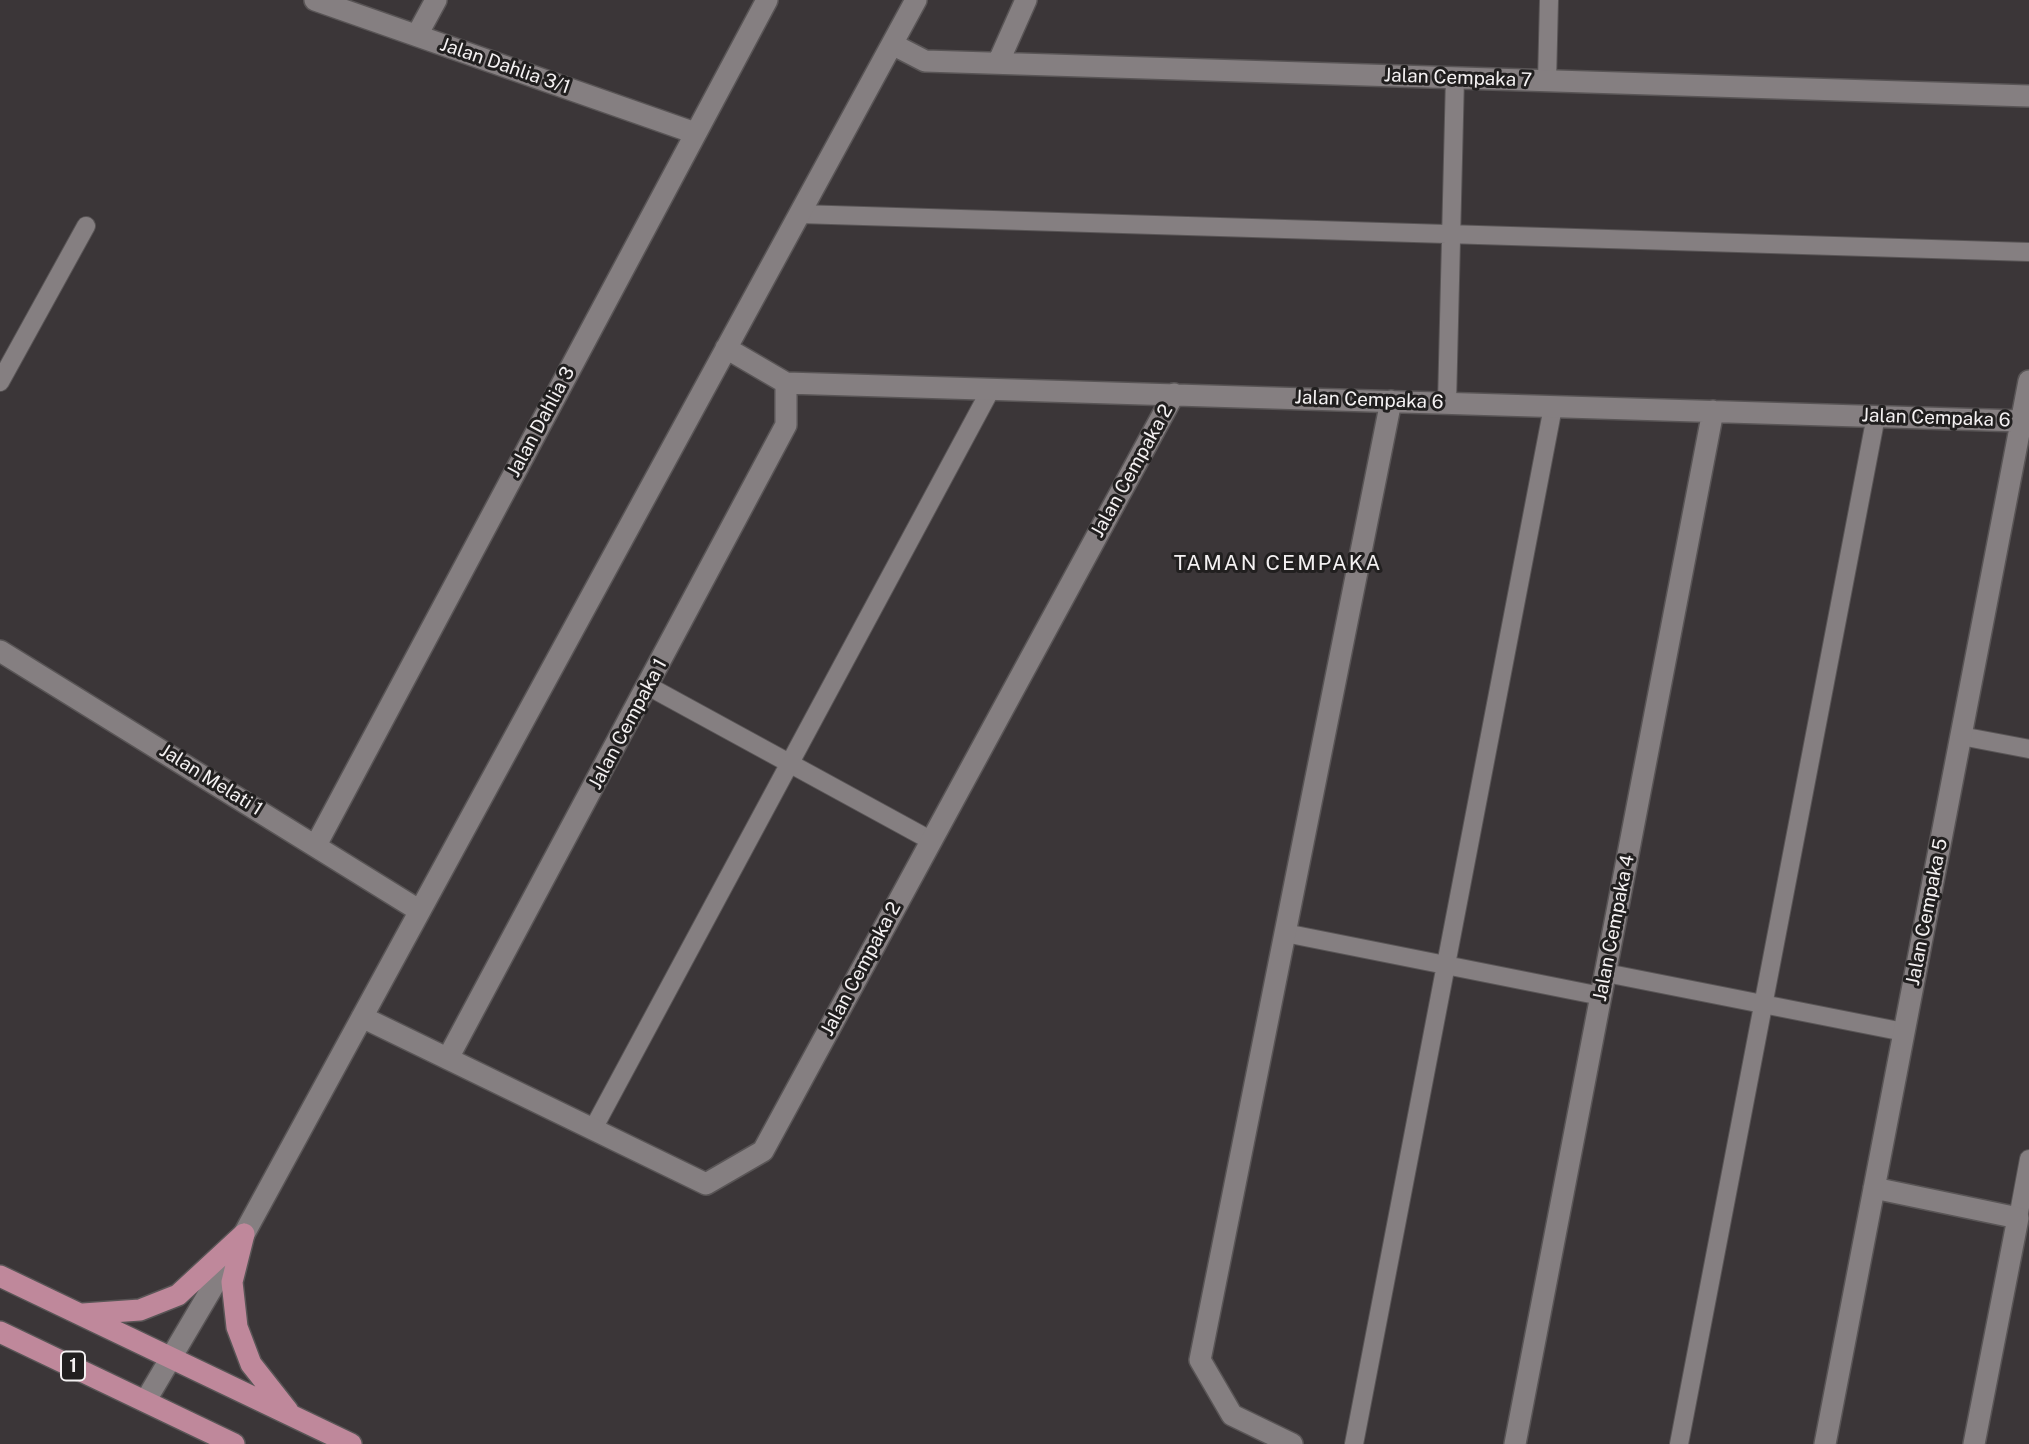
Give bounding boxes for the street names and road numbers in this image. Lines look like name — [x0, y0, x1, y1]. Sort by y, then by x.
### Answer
street label: Jalan Dahlia 3/1 — [437, 33, 573, 99]
street label: Jalan Cempaka 7 — [1383, 64, 1533, 92]
street label: Jalan Dahlia 3 — [502, 363, 580, 481]
street label: Jalan Cempaka 6 — [1294, 386, 1444, 414]
street label: Jalan Cempaka 2 — [1086, 401, 1178, 541]
street label: Jalan Cempaka 6 — [1861, 404, 2011, 432]
street label: Jalan Cempaka 1 — [584, 655, 672, 793]
street label: Jalan Melati 1 — [155, 739, 267, 821]
street label: Jalan Cempaka 5 — [1902, 837, 1952, 987]
street label: Jalan Cempaka 4 — [1589, 853, 1639, 1003]
street label: Jalan Cempaka 2 — [816, 898, 906, 1040]
road number: 1 — [61, 1352, 85, 1380]

